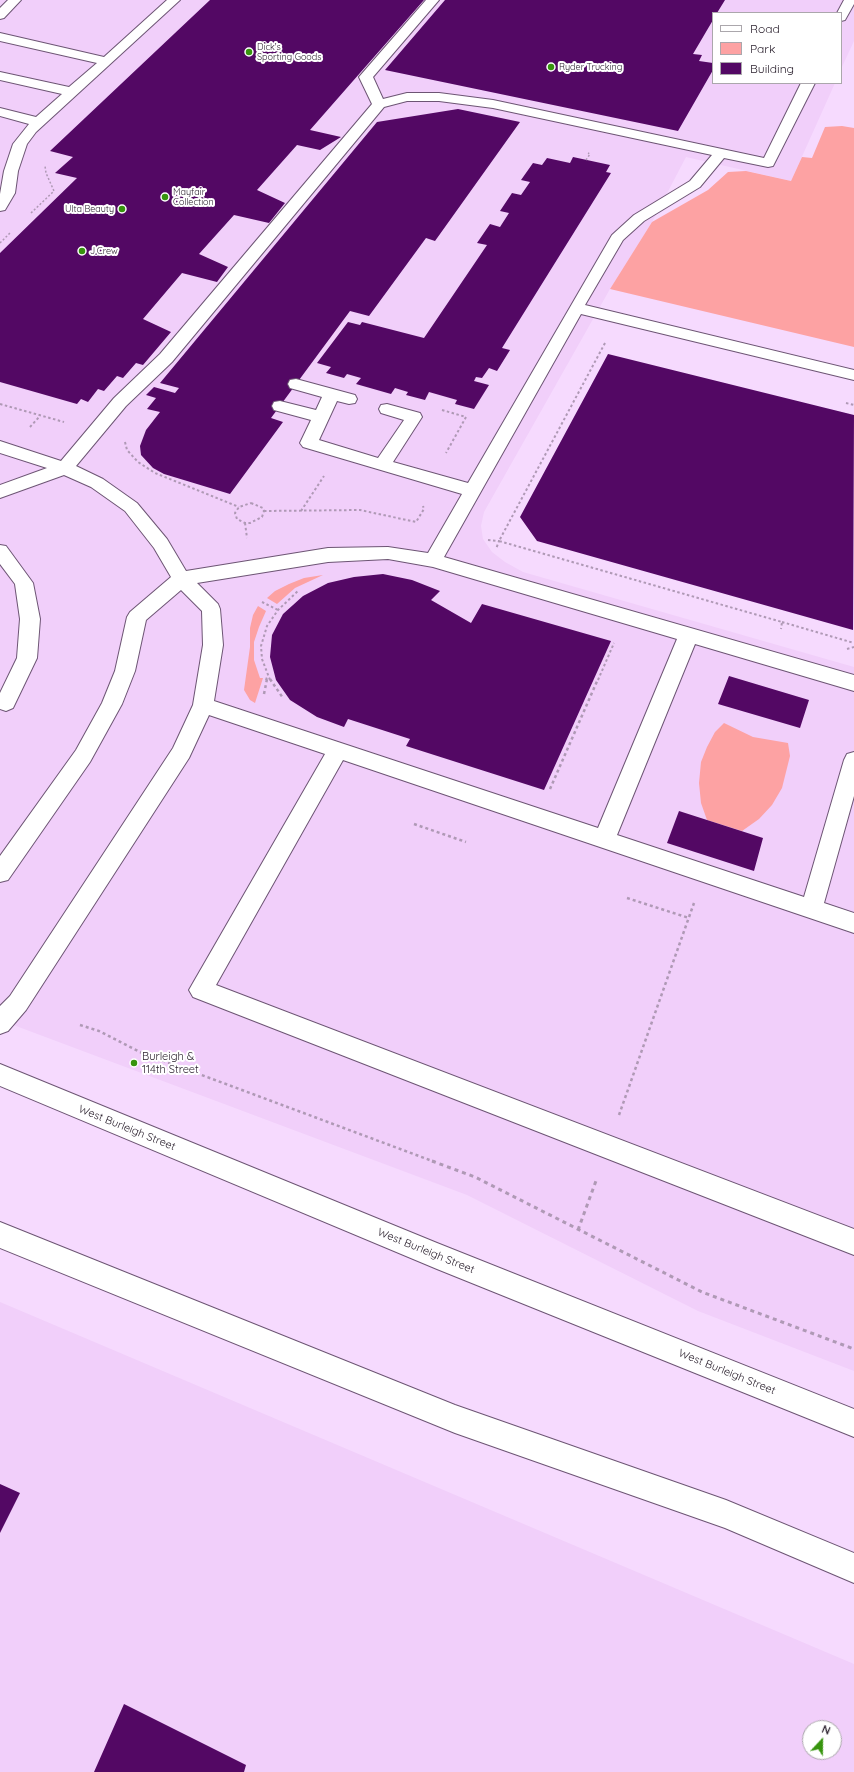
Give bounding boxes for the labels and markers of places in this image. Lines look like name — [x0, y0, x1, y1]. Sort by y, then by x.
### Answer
place label: Dick's Sporting Goods — [257, 42, 321, 63]
marker: Dick's Sporting Goods — [244, 47, 254, 57]
marker: Ryder Trucking — [546, 62, 556, 72]
place label: Ryder Trucking — [559, 62, 622, 72]
place label: Mayfair Collection — [173, 187, 214, 208]
marker: Mayfair Collection — [160, 192, 170, 202]
place label: Ulta Beauty — [65, 204, 114, 214]
marker: Ulta Beauty — [117, 204, 127, 214]
marker: J.Crew — [77, 246, 87, 256]
place label: J.Crew — [90, 246, 118, 256]
place label: Burleigh & 114th Street — [142, 1050, 199, 1076]
marker: Burleigh & 114th Street — [129, 1058, 139, 1068]

